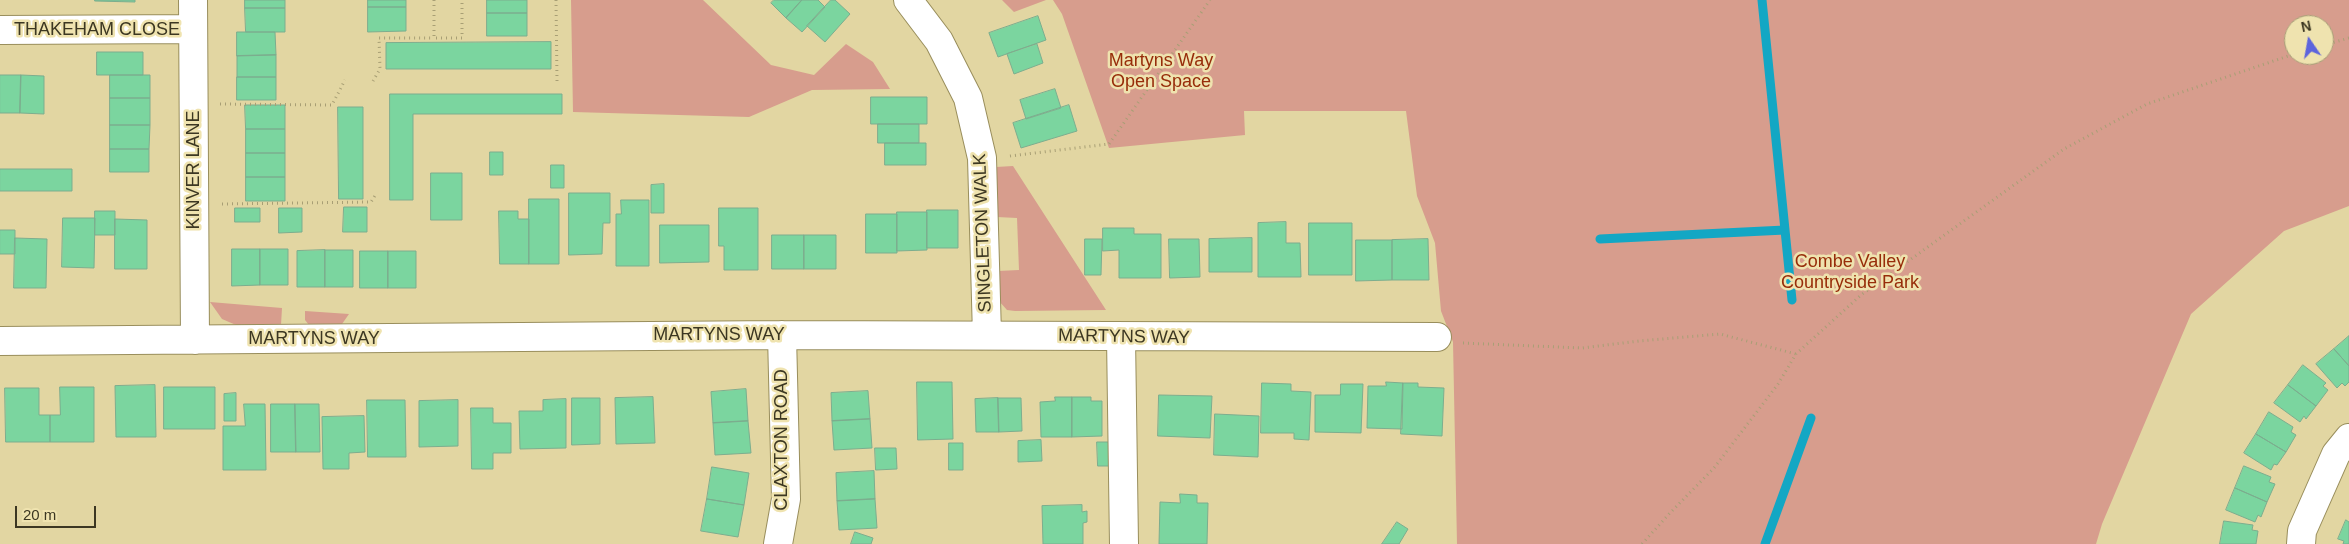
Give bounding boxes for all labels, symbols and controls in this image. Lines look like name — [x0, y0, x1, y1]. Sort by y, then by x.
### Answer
north arrow — [2284, 15, 2334, 65]
text: N — [2299, 17, 2313, 35]
street label: THAKEHAM CLOSE — [14, 19, 180, 41]
park label: Martyns Way Open Space — [1109, 50, 1213, 92]
street label: KINVER LANE — [183, 110, 205, 230]
street label: SINGLETON WALK — [969, 153, 997, 313]
park label: Combe Valley Countryside Park — [1781, 251, 1919, 294]
street label: MARTYNS WAY — [653, 324, 785, 346]
street label: MARTYNS WAY — [1058, 325, 1190, 349]
street label: MARTYNS WAY — [248, 328, 380, 350]
street label: CLAXTON ROAD — [771, 369, 793, 511]
scale bar — [18, 496, 99, 528]
text: 20 m — [23, 506, 56, 523]

